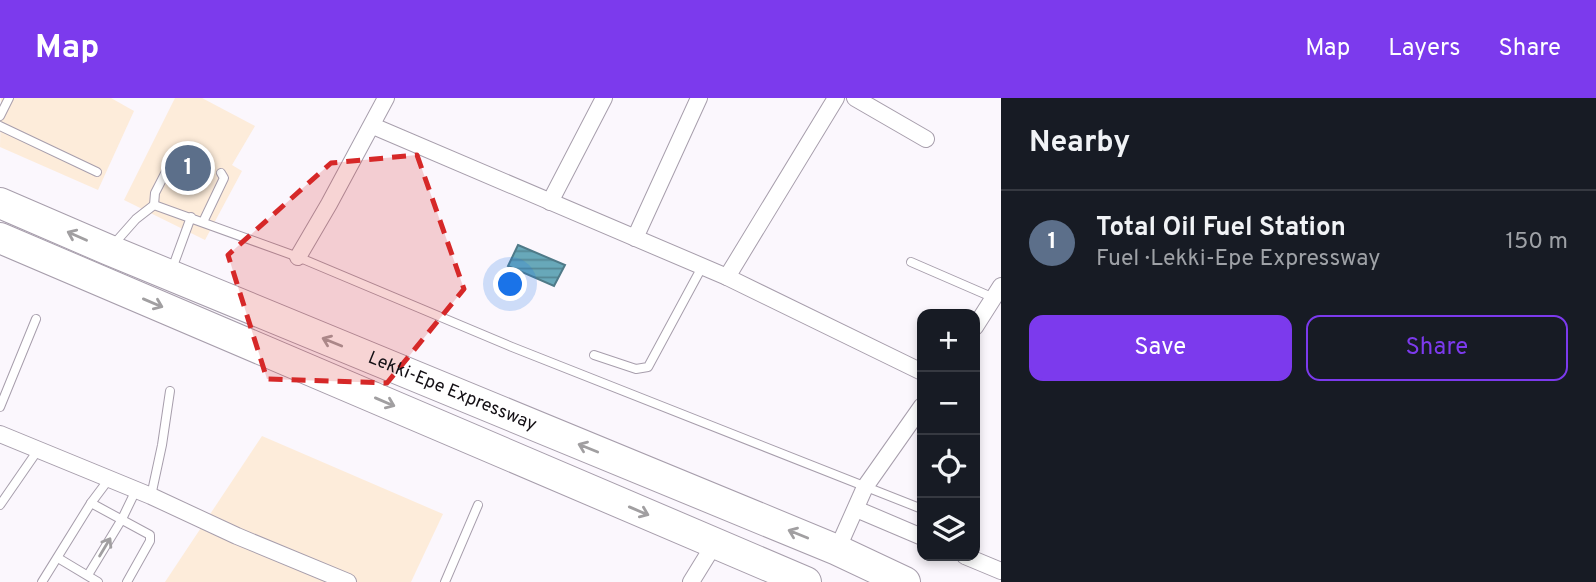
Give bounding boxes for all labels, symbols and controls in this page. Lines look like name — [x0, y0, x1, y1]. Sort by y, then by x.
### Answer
text: Map — [35, 28, 99, 70]
text: Map — [1305, 34, 1350, 64]
text: Layers — [1388, 34, 1460, 64]
text: Share — [1498, 34, 1561, 64]
text: Nearby — [1029, 125, 1130, 162]
pin: 1 — [165, 142, 211, 194]
text: Total Oil Fuel Station — [1096, 212, 1346, 245]
text: 1 — [1047, 228, 1057, 257]
text: 150 m — [1506, 228, 1568, 257]
one-way arrow — [67, 229, 88, 242]
text: Fuel · Lekki-Epe Expressway — [1096, 245, 1380, 274]
your location — [493, 267, 527, 301]
one-way arrow — [142, 298, 163, 311]
map controls — [917, 309, 980, 561]
button: + — [917, 309, 980, 372]
button: Save — [1029, 315, 1292, 381]
button: Share — [1306, 315, 1568, 381]
one-way arrow — [322, 335, 344, 348]
street label: Lekki-Epe Expressway — [365, 346, 540, 436]
button: − — [917, 372, 980, 435]
one-way arrow — [374, 396, 395, 409]
button: locate — [917, 435, 980, 498]
one-way arrow — [578, 441, 599, 454]
button: layers — [917, 498, 980, 561]
one-way arrow — [628, 505, 649, 518]
one-way arrow — [788, 527, 810, 540]
one-way arrow — [98, 537, 112, 557]

